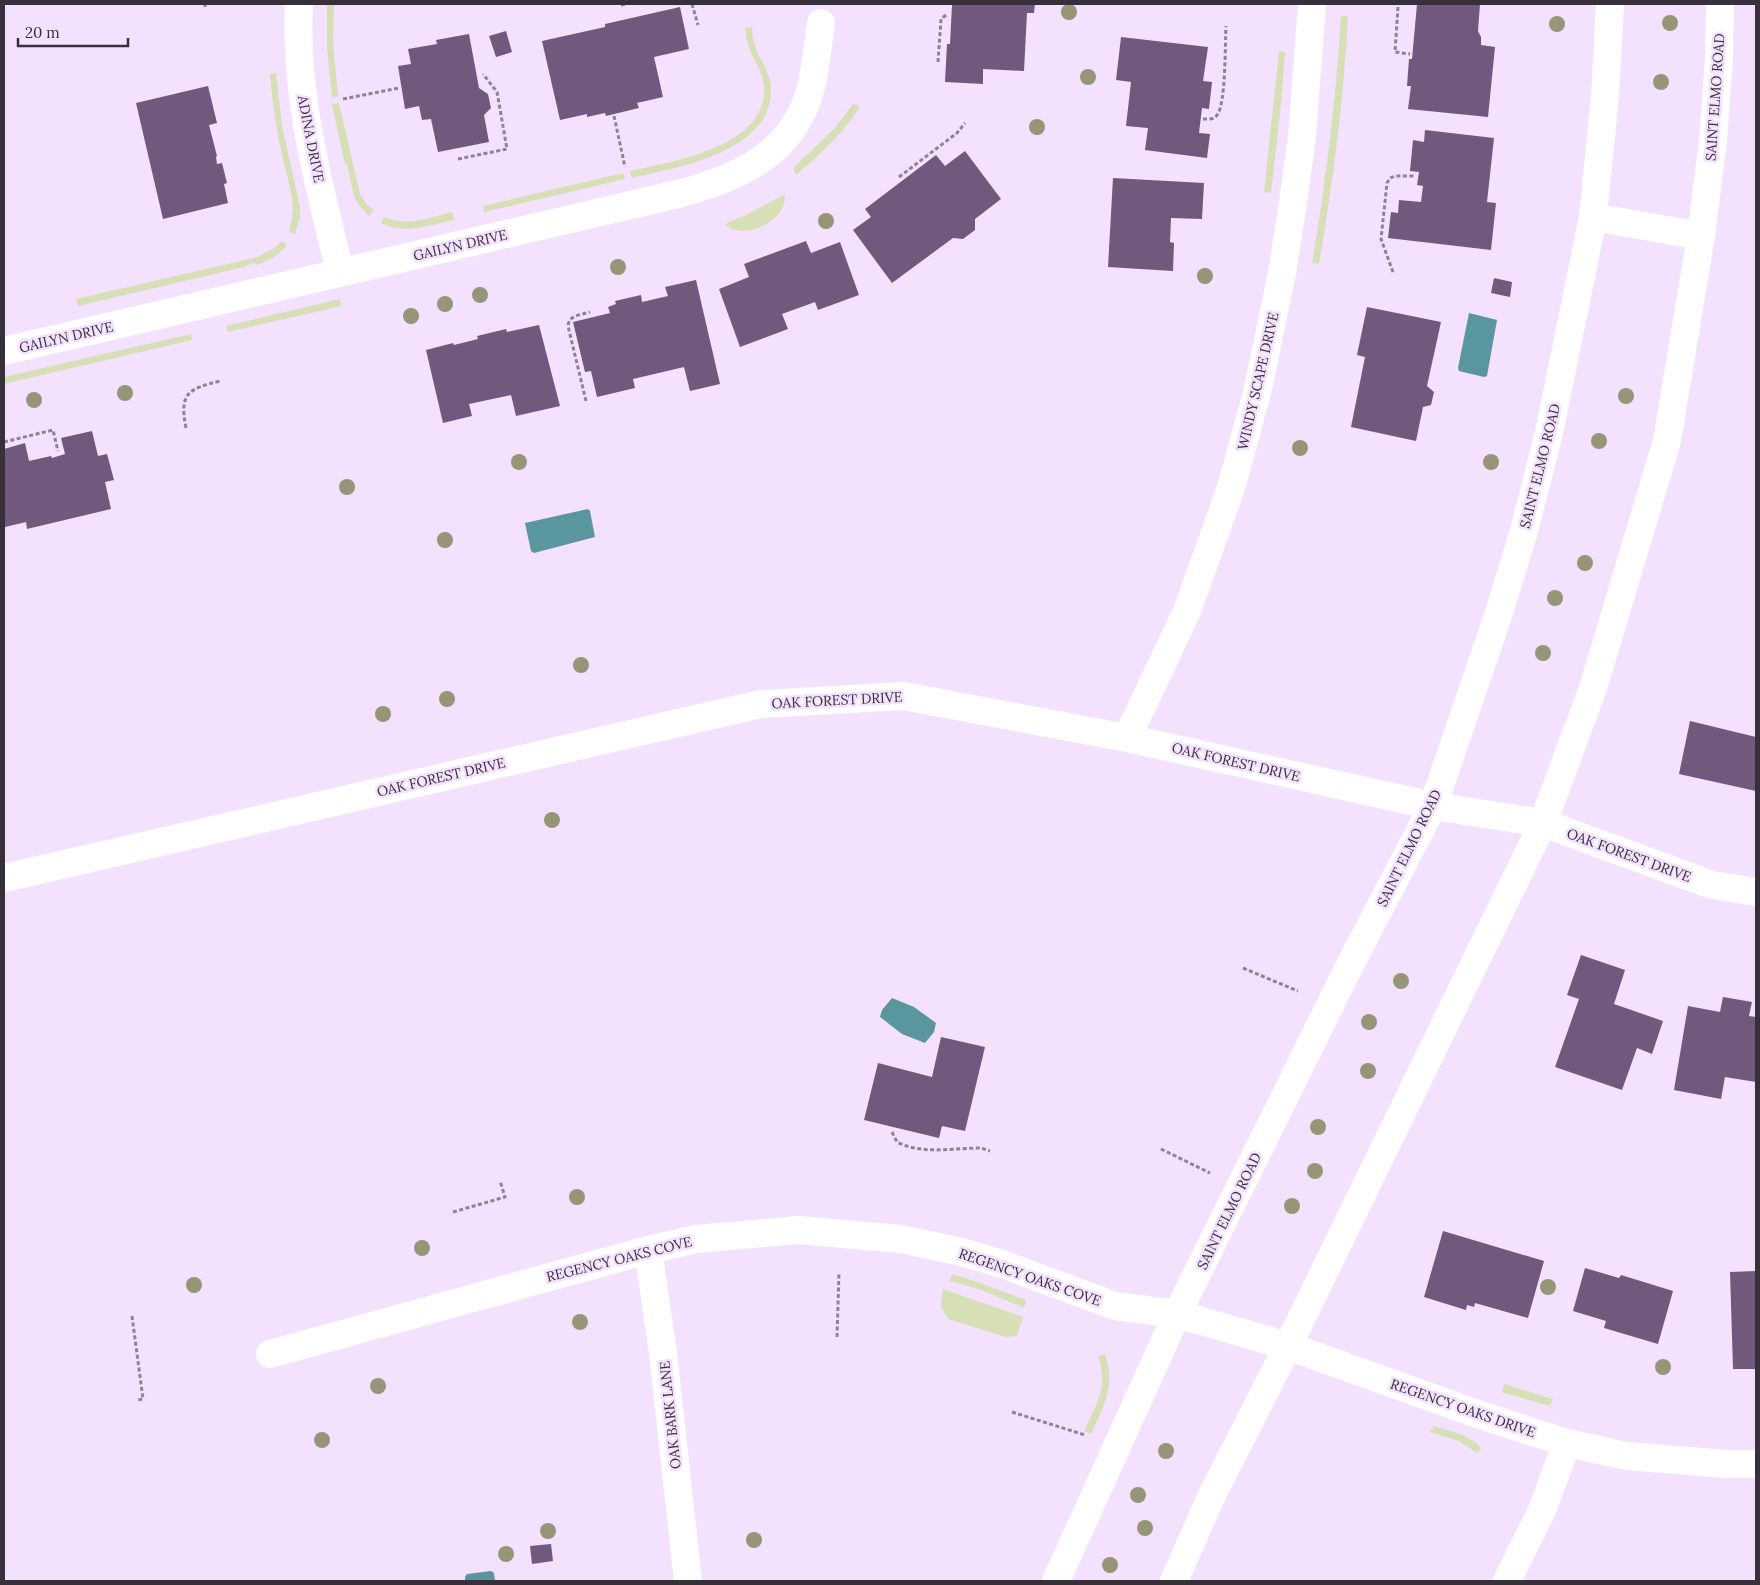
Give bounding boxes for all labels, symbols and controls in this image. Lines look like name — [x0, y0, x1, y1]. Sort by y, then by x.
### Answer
scale bar — [18, 15, 128, 47]
text: 20 m — [25, 23, 60, 42]
street label: SAINT ELMO ROAD — [1702, 33, 1728, 161]
street label: ADINA DRIVE — [294, 93, 328, 184]
street label: GAILYN DRIVE — [411, 225, 509, 265]
street label: WINDY SCAPE DRIVE — [1233, 310, 1283, 452]
street label: GAILYN DRIVE — [17, 317, 115, 357]
street label: SAINT ELMO ROAD — [1516, 402, 1564, 530]
street label: OAK FOREST DRIVE — [771, 688, 903, 712]
street label: OAK FOREST DRIVE — [1170, 738, 1302, 786]
street label: OAK FOREST DRIVE — [375, 753, 507, 801]
street label: SAINT ELMO ROAD — [1373, 787, 1445, 909]
street label: OAK FOREST DRIVE — [1564, 824, 1694, 886]
street label: SAINT ELMO ROAD — [1193, 1150, 1265, 1272]
street label: REGENCY OAKS COVE — [544, 1232, 694, 1286]
street label: REGENCY OAKS COVE — [956, 1244, 1104, 1310]
street label: OAK BARK LANE — [655, 1360, 685, 1470]
street label: REGENCY OAKS DRIVE — [1388, 1375, 1538, 1441]

